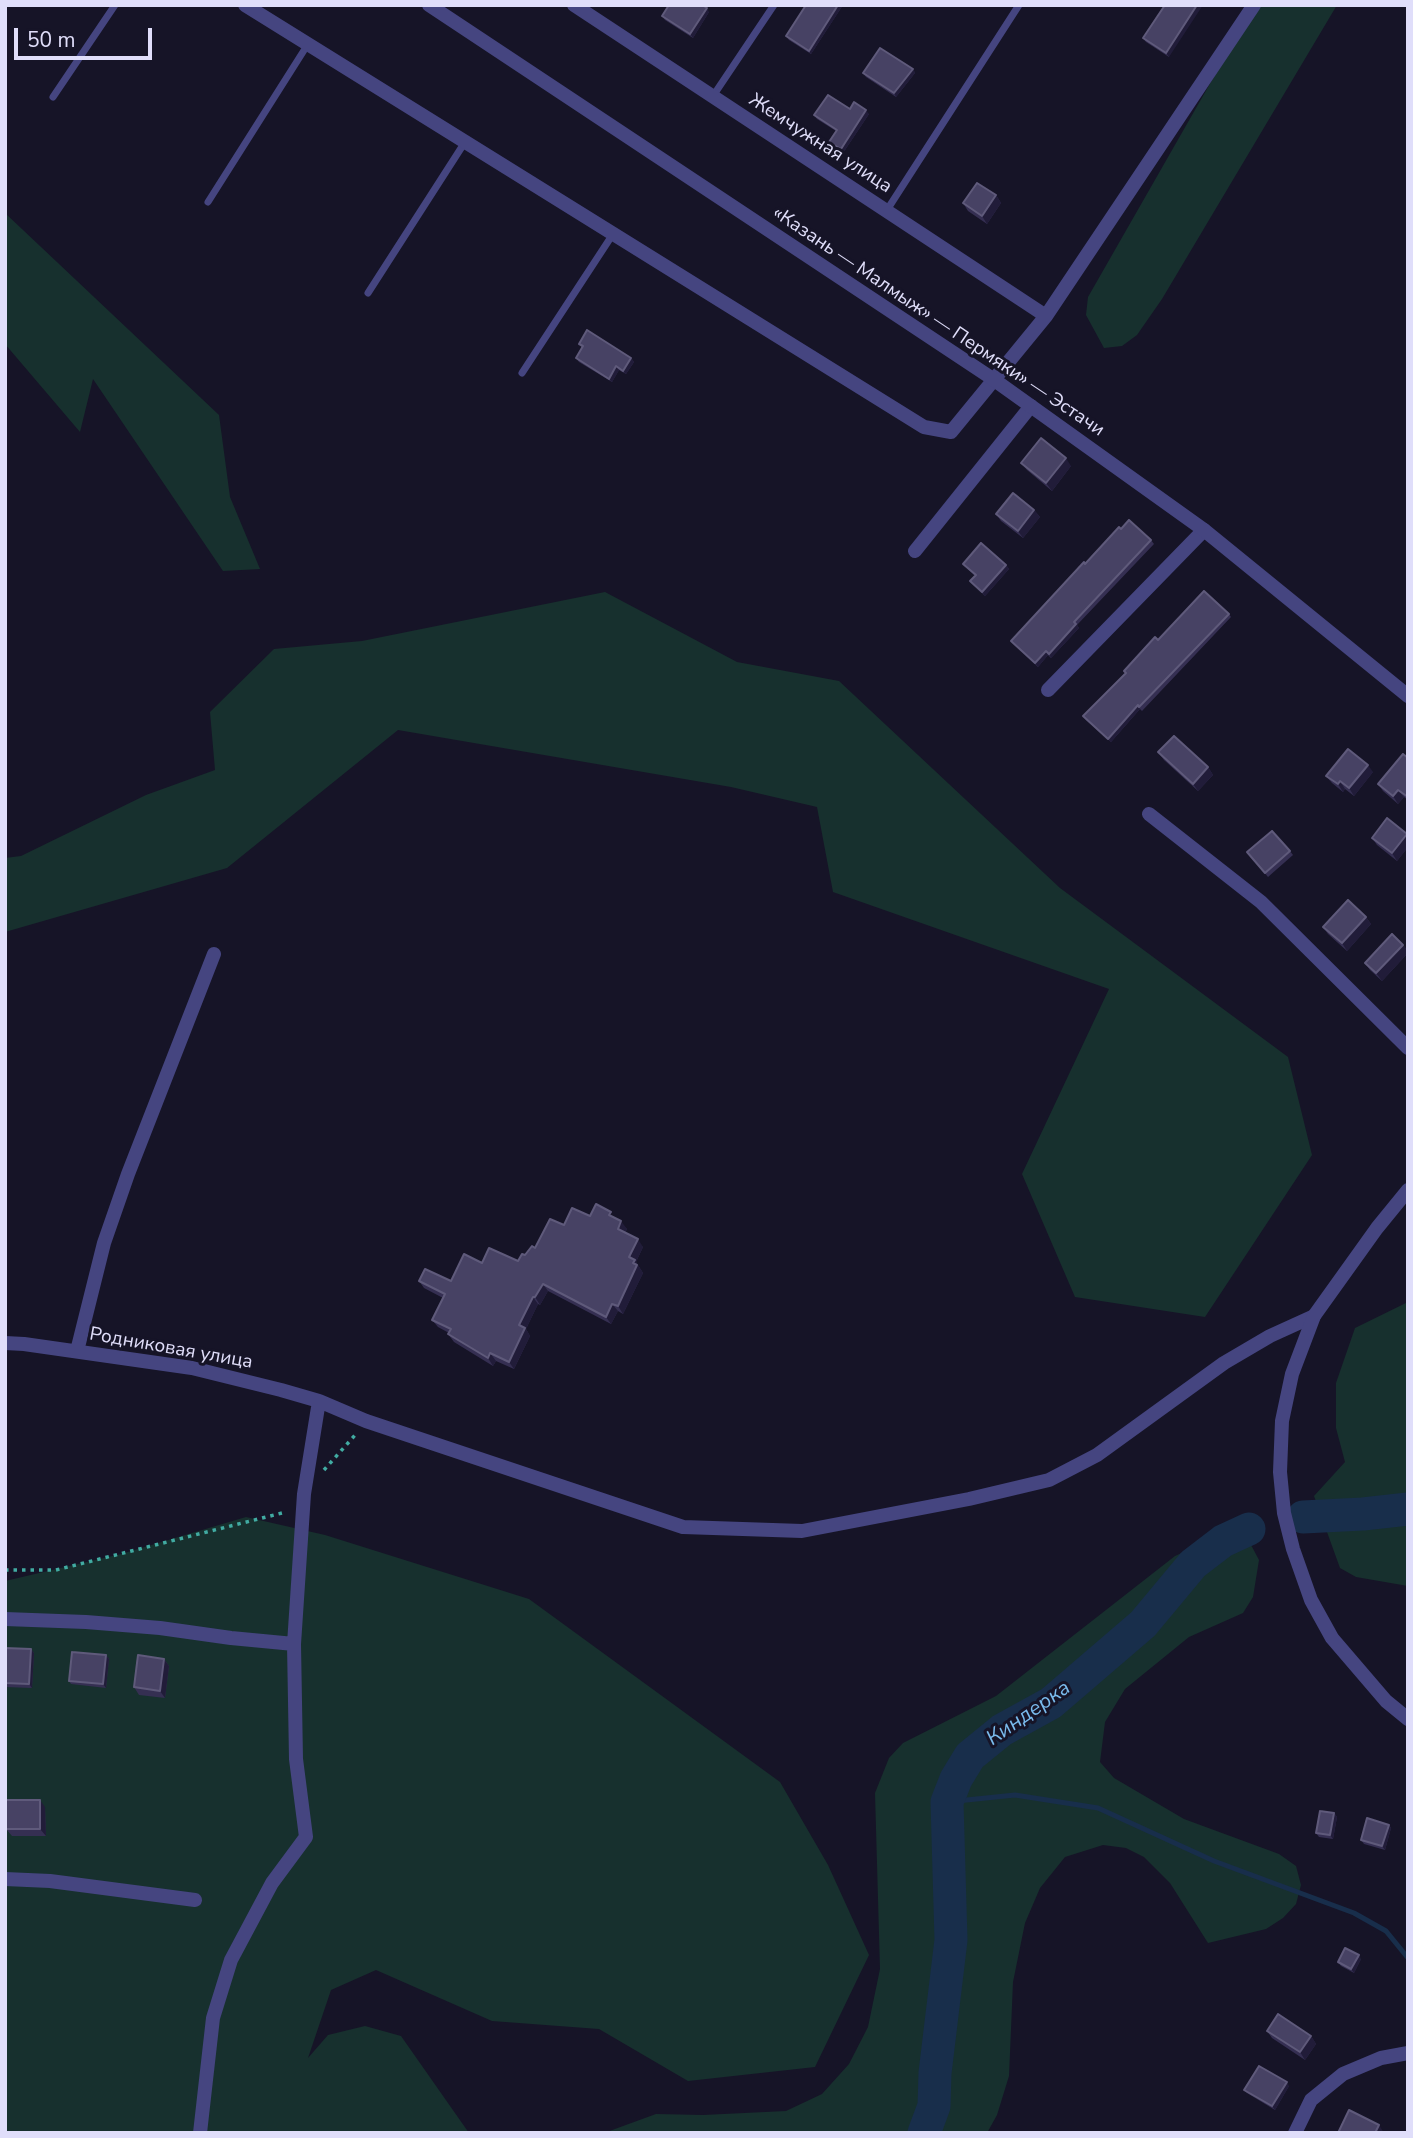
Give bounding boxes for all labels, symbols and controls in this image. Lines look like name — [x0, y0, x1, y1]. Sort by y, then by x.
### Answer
scale bar — [18, 14, 156, 58]
text: 50 m — [27, 26, 76, 54]
street label: Жемчужная улица — [744, 89, 896, 199]
street label: «Казань — Малмыж» — Пермяки» — Эстачи — [768, 202, 1108, 442]
street label: Родниковая улица — [88, 1323, 254, 1375]
water label: Киндерка — [982, 1676, 1076, 1752]

